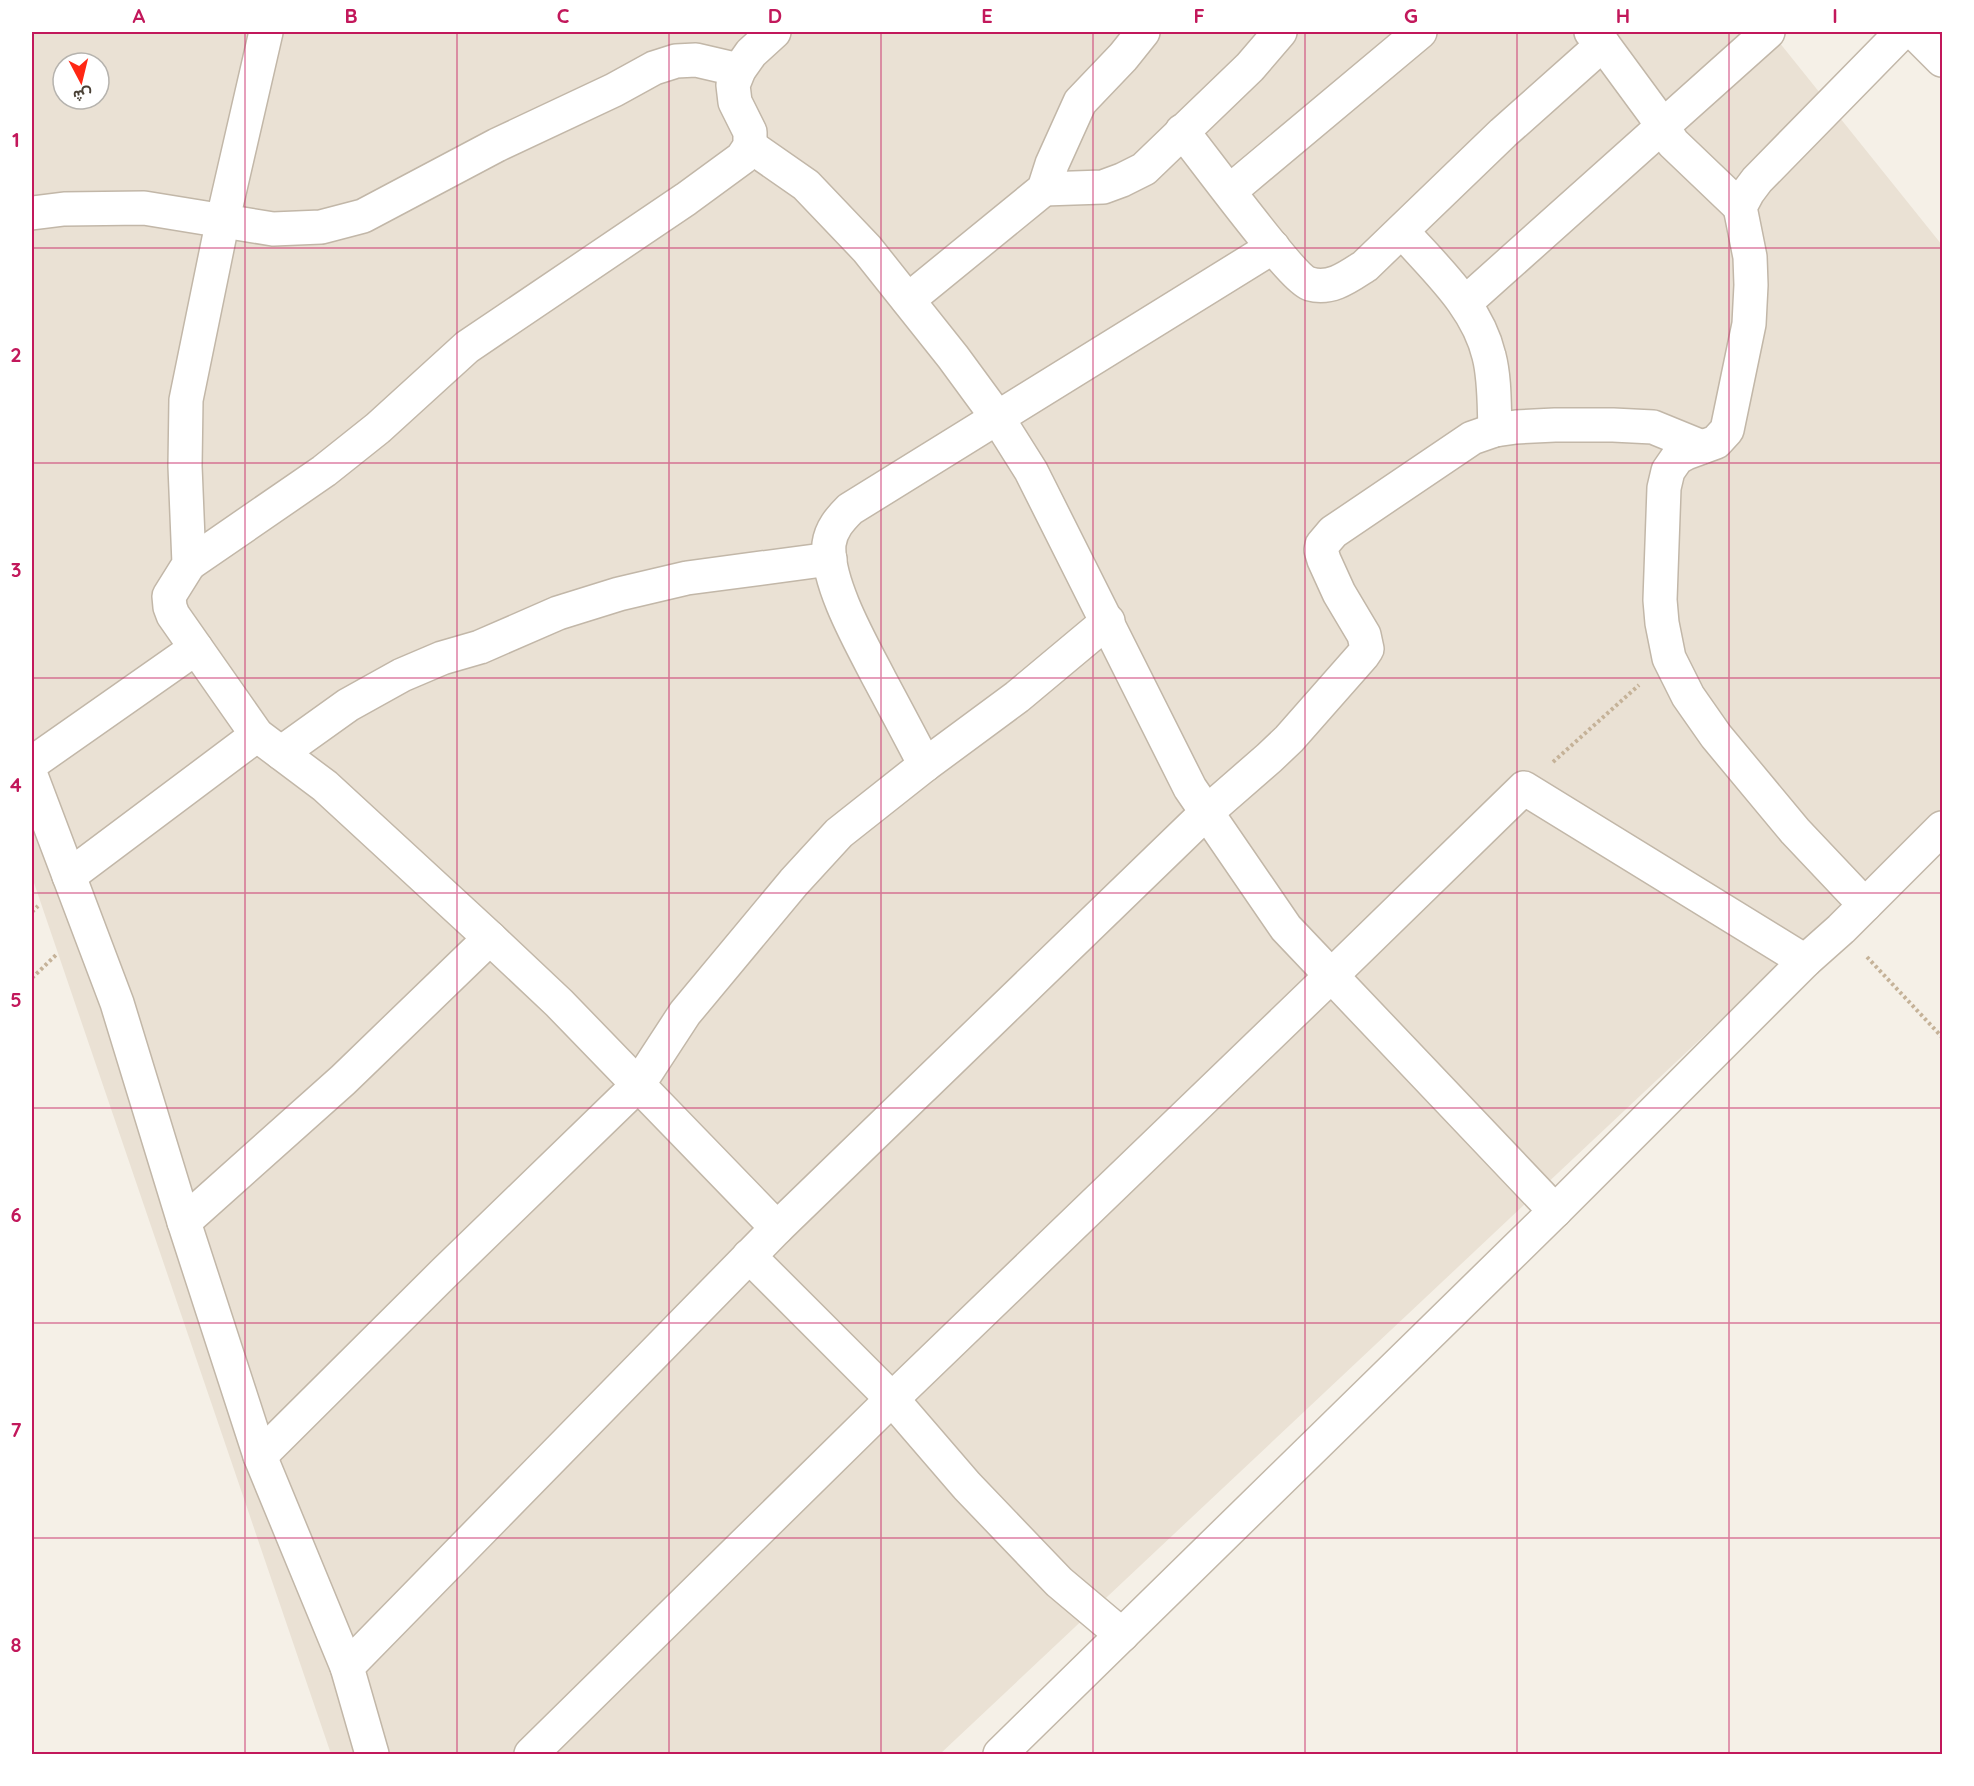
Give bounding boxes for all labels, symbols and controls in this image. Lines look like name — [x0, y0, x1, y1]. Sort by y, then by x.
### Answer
text: A — [133, 3, 146, 28]
text: B — [344, 3, 358, 28]
text: C — [557, 3, 570, 28]
text: D — [768, 3, 782, 28]
text: E — [981, 3, 993, 28]
text: F — [1193, 3, 1205, 28]
text: G — [1404, 3, 1418, 28]
text: H — [1616, 3, 1630, 28]
text: I — [1832, 3, 1838, 28]
north arrow — [51, 51, 111, 111]
text: ش — [72, 85, 94, 107]
text: 1 — [12, 127, 20, 152]
text: 2 — [10, 342, 22, 367]
text: 3 — [11, 557, 21, 582]
text: 4 — [10, 772, 22, 797]
text: 5 — [10, 987, 22, 1012]
text: 6 — [10, 1202, 22, 1227]
text: 7 — [11, 1417, 22, 1442]
text: 8 — [11, 1632, 22, 1657]

